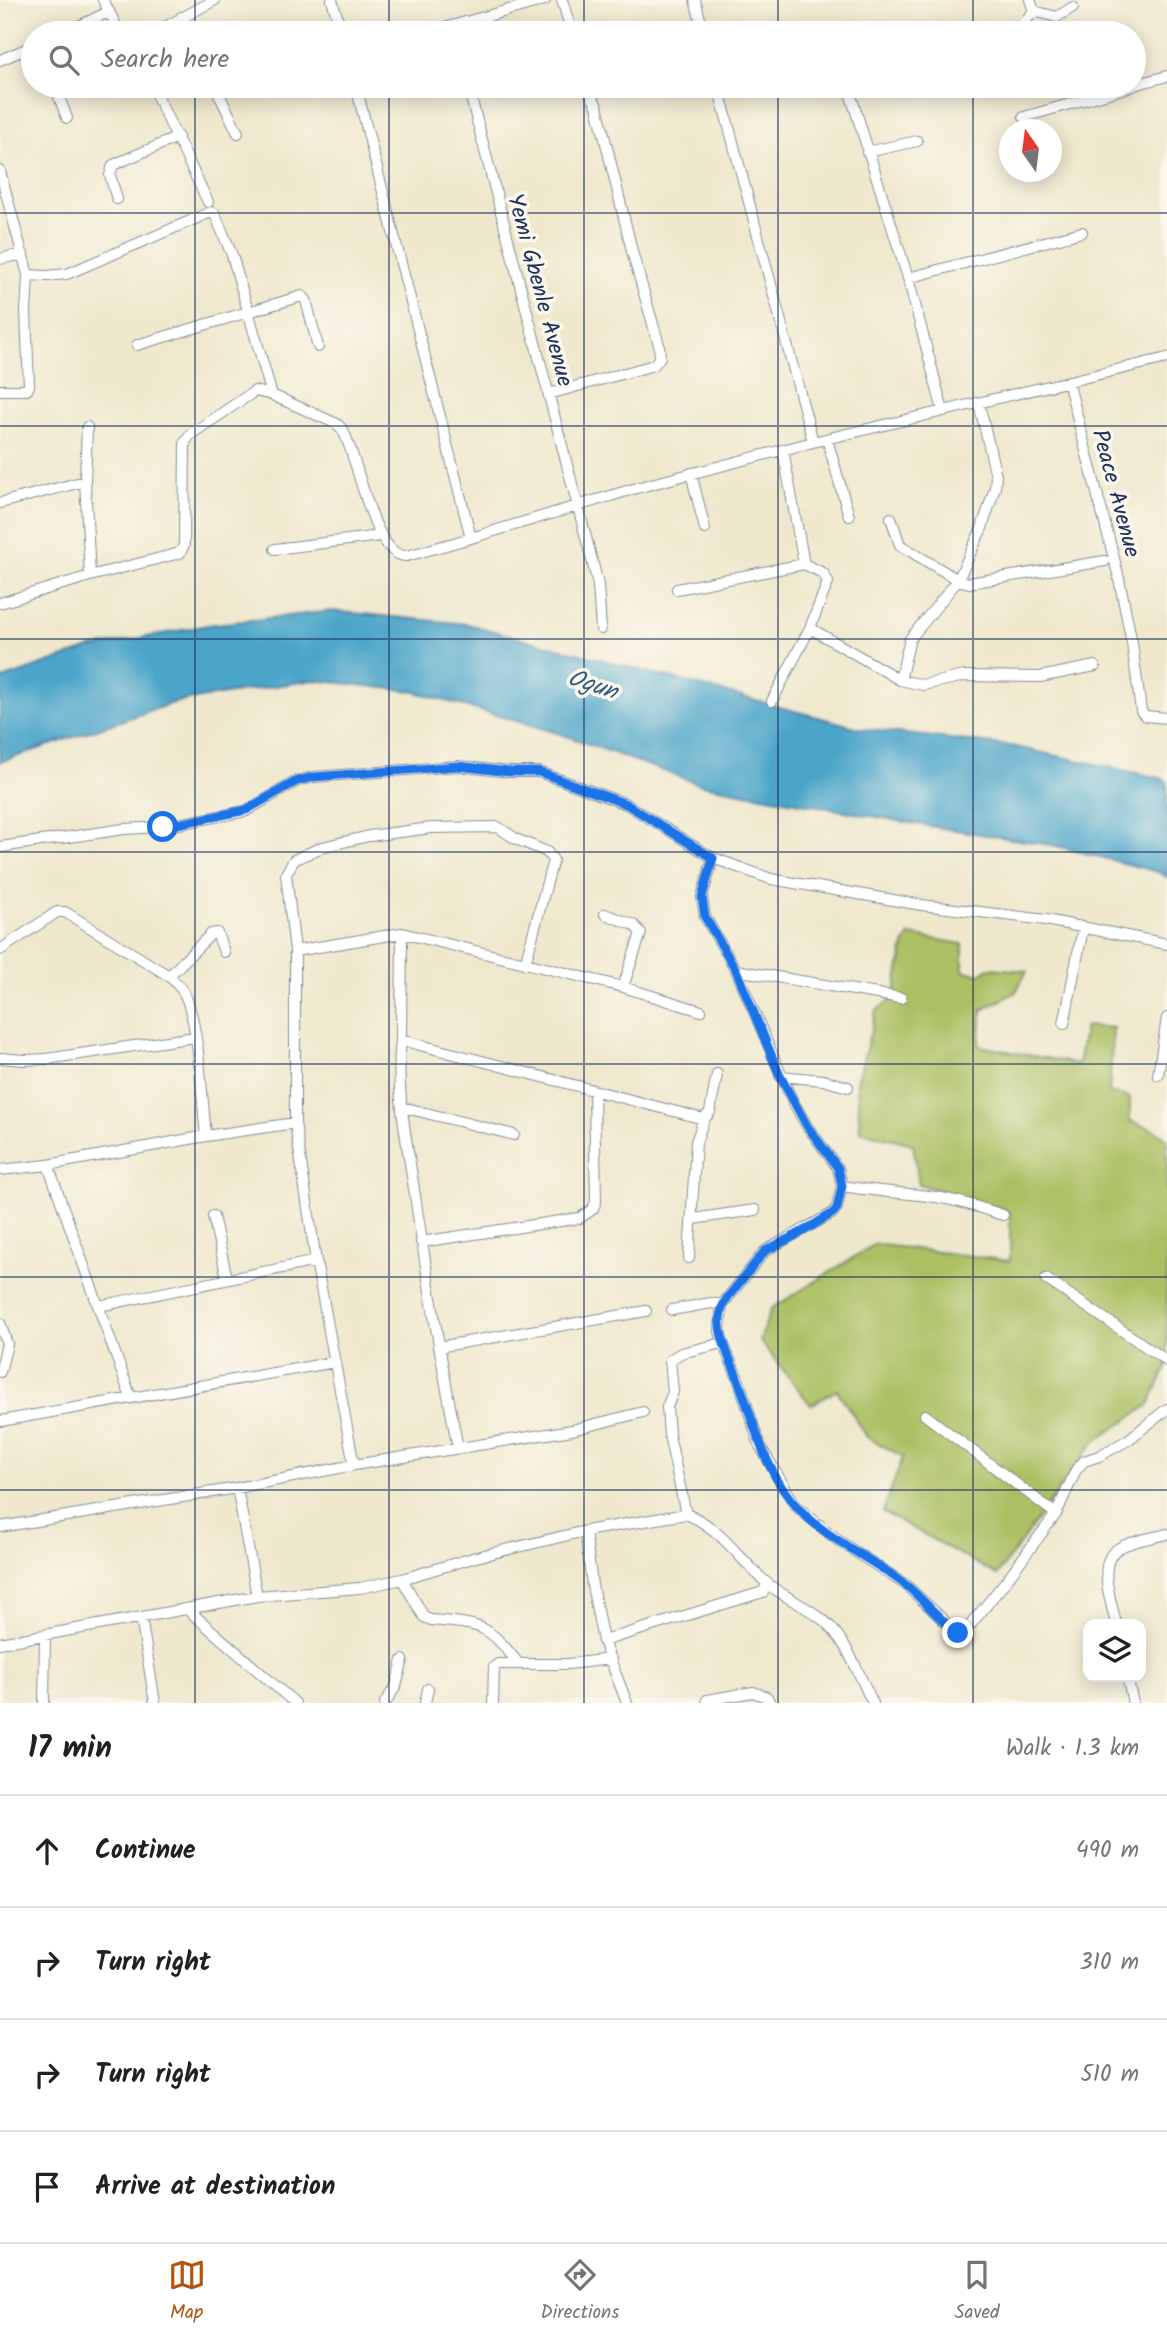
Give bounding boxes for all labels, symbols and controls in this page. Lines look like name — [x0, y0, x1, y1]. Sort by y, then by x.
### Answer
search box — [21, 21, 1146, 98]
text: Search here — [101, 39, 229, 81]
icon: search — [45, 41, 83, 79]
north arrow — [999, 119, 1062, 182]
street label: Yemi Gbenle Avenue — [496, 190, 582, 391]
street label: Peace Avenue — [1081, 426, 1149, 562]
water label: Ogun — [563, 659, 625, 712]
route start — [147, 811, 178, 842]
route end — [942, 1617, 973, 1648]
map controls — [1083, 1619, 1146, 1682]
button: layers — [1083, 1619, 1146, 1682]
text: 17 min — [28, 1725, 112, 1773]
text: Walk · 1.3 km — [1006, 1731, 1139, 1767]
text: Continue — [95, 1830, 196, 1872]
icon: ahead — [28, 1832, 66, 1870]
text: 490 m — [1076, 1833, 1139, 1869]
text: Turn right — [95, 1942, 211, 1984]
icon: right — [28, 1944, 66, 1982]
text: 310 m — [1080, 1945, 1139, 1981]
text: Turn right — [95, 2054, 211, 2096]
icon: right — [28, 2056, 66, 2094]
text: 510 m — [1080, 2057, 1139, 2093]
text: Arrive at destination — [95, 2166, 335, 2208]
icon: arrive — [28, 2168, 66, 2206]
tab: Map — [168, 2256, 206, 2328]
tab: Directions — [541, 2256, 619, 2328]
tab: Saved — [954, 2256, 999, 2328]

